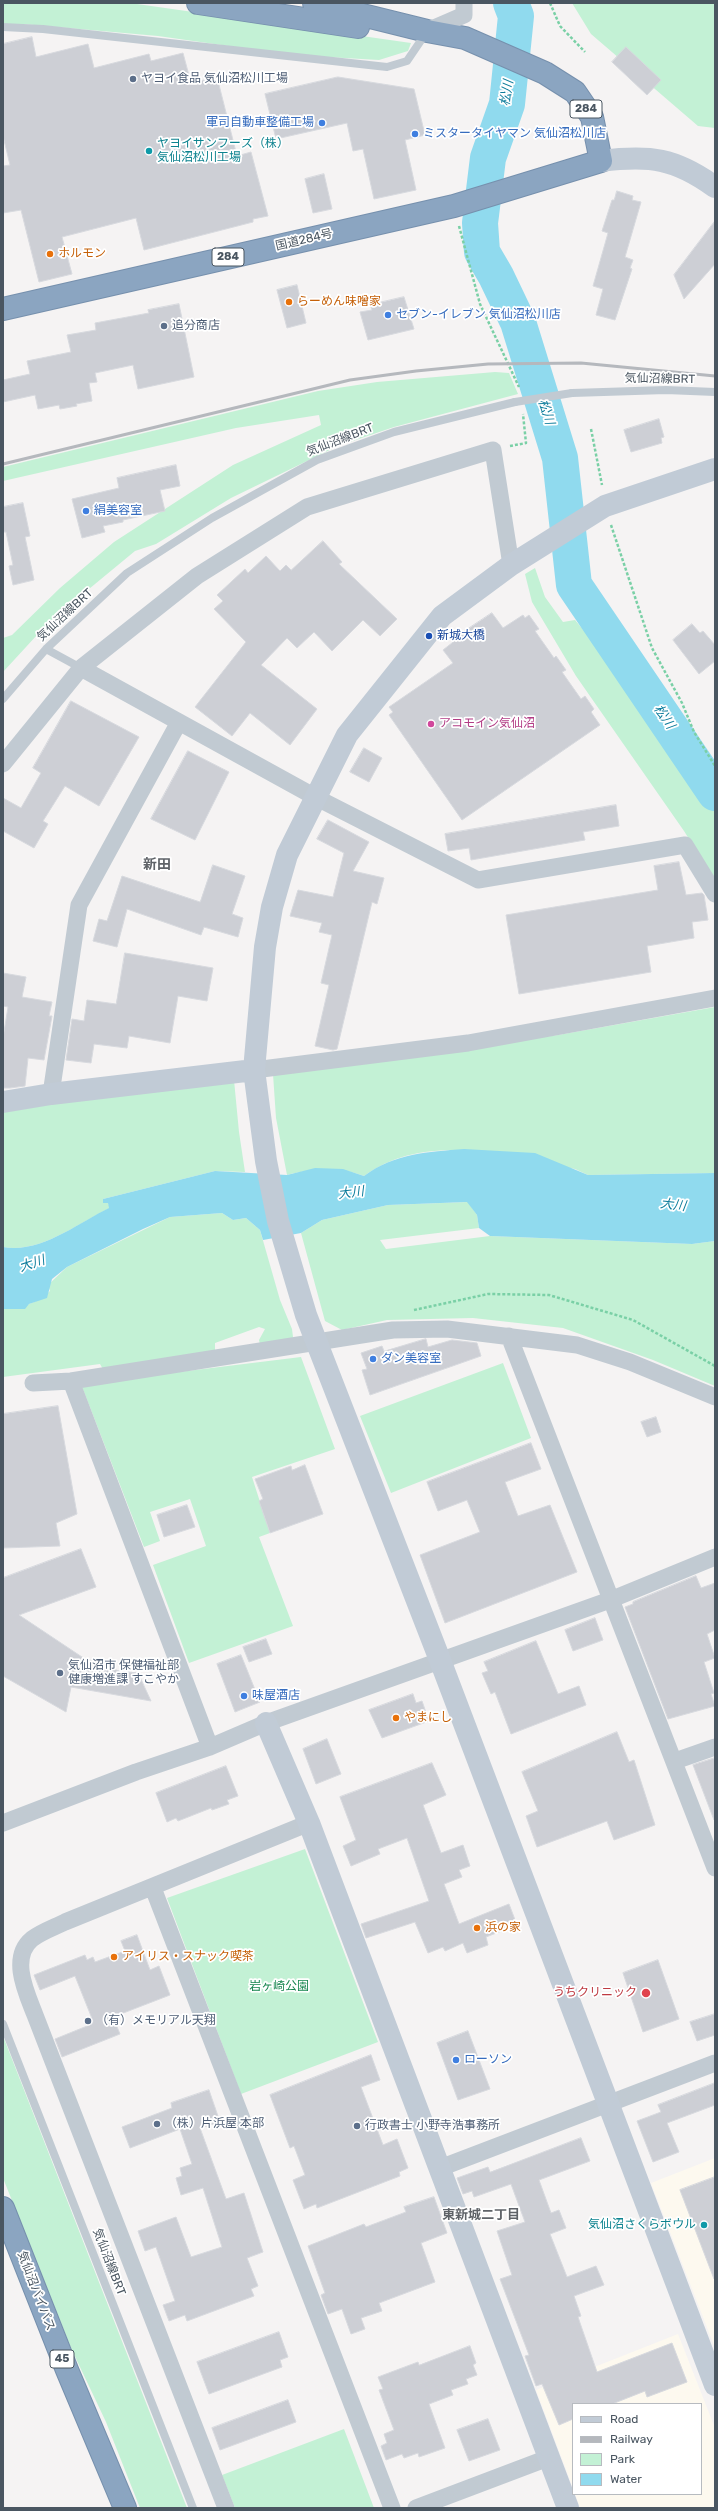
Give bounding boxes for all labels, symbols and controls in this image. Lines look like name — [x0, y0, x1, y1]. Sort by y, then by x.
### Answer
place label: ヤヨイ食品 気仙沼松川工場 — [141, 72, 288, 86]
marker: ヤヨイ食品 気仙沼松川工場 — [128, 74, 138, 84]
water label: 松川 — [497, 79, 517, 107]
road number: 284 — [570, 100, 602, 118]
place label: 軍司自動車整備工場 — [206, 116, 314, 130]
marker: 軍司自動車整備工場 — [317, 118, 327, 128]
place label: ミスタータイヤマン 気仙沼松川店 — [423, 127, 606, 141]
marker: ミスタータイヤマン 気仙沼松川店 — [410, 129, 420, 139]
place label: ヤヨイサンフーズ（株） 気仙沼松川工場 — [157, 137, 289, 165]
marker: ヤヨイサンフーズ（株） 気仙沼松川工場 — [144, 146, 154, 156]
street label: 国道284号 — [274, 226, 334, 254]
place label: ホルモン — [58, 247, 106, 261]
road number: 284 — [212, 248, 244, 266]
marker: ホルモン — [45, 249, 55, 259]
place label: らーめん味噌家 — [297, 295, 381, 309]
marker: らーめん味噌家 — [284, 297, 294, 307]
place label: セブン-イレブン 気仙沼松川店 — [396, 308, 561, 322]
marker: セブン-イレブン 気仙沼松川店 — [383, 310, 393, 320]
place label: 追分商店 — [172, 319, 220, 333]
marker: 追分商店 — [159, 321, 169, 331]
street label: 気仙沼線BRT — [625, 371, 695, 387]
water label: 松川 — [535, 397, 557, 427]
street label: 気仙沼線BRT — [304, 421, 376, 459]
place label: 絹美容室 — [94, 504, 142, 518]
marker: 絹美容室 — [81, 506, 91, 516]
street label: 気仙沼線BRT — [34, 586, 96, 644]
place label: 新城大橋 — [437, 629, 485, 643]
marker: 新城大橋 — [424, 631, 434, 641]
water label: 松川 — [650, 702, 678, 732]
place label: アコモイン気仙沼 — [439, 717, 535, 731]
marker: アコモイン気仙沼 — [426, 719, 436, 729]
district label: 新田 — [143, 857, 171, 873]
water label: 大川 — [337, 1184, 365, 1202]
water label: 大川 — [659, 1196, 687, 1214]
water label: 大川 — [17, 1253, 47, 1275]
place label: ダン美容室 — [381, 1352, 441, 1366]
marker: ダン美容室 — [368, 1354, 378, 1364]
place label: 気仙沼市 保健福祉部 健康増進課 すこやか — [68, 1659, 179, 1687]
marker: 気仙沼市 保健福祉部 健康増進課 すこやか — [55, 1668, 65, 1678]
place label: 味屋酒店 — [252, 1689, 300, 1703]
marker: 味屋酒店 — [239, 1691, 249, 1701]
place label: やまにし — [404, 1711, 452, 1725]
marker: やまにし — [391, 1713, 401, 1723]
place label: 浜の家 — [485, 1921, 521, 1935]
marker: 浜の家 — [472, 1923, 482, 1933]
place label: アイリス・スナック喫茶 — [122, 1950, 254, 1964]
marker: アイリス・スナック喫茶 — [109, 1952, 119, 1962]
park label: 岩ヶ崎公園 — [249, 1980, 309, 1994]
place label: うちクリニック — [553, 1986, 637, 2000]
marker: うちクリニック — [640, 1987, 652, 1999]
place label: （有）メモリアル天翔 — [96, 2014, 216, 2028]
marker: （有）メモリアル天翔 — [83, 2016, 93, 2026]
place label: ローソン — [464, 2053, 512, 2067]
marker: ローソン — [451, 2055, 461, 2065]
place label: （株）片浜屋 本部 — [165, 2117, 264, 2131]
marker: （株）片浜屋 本部 — [152, 2119, 162, 2129]
place label: 行政書士 小野寺浩事務所 — [365, 2119, 500, 2133]
marker: 行政書士 小野寺浩事務所 — [352, 2121, 362, 2131]
district label: 東新城二丁目 — [442, 2207, 520, 2223]
place label: 気仙沼さくらボウル — [588, 2218, 696, 2232]
marker: 気仙沼さくらボウル — [699, 2220, 709, 2230]
street label: 気仙沼線BRT — [90, 2226, 128, 2298]
street label: 気仙沼バイパス — [14, 2249, 58, 2333]
road number: 45 — [50, 2350, 74, 2368]
legend — [572, 2403, 702, 2495]
text: Road — [610, 2412, 638, 2426]
text: Railway — [610, 2432, 653, 2446]
text: Park — [610, 2452, 635, 2466]
text: Water — [610, 2472, 642, 2486]

